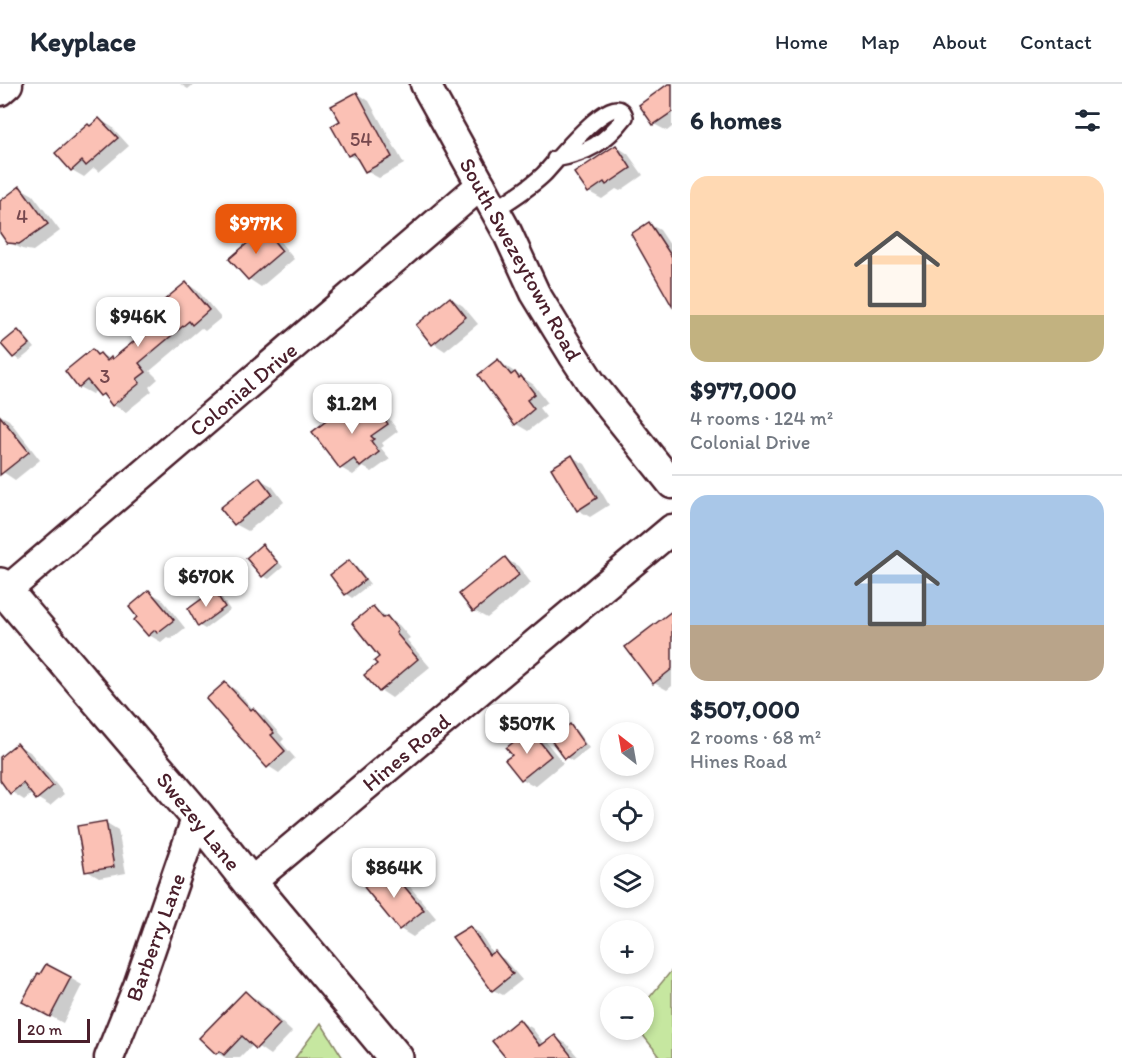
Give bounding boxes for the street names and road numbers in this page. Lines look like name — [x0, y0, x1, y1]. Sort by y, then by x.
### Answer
street label: South Swezeytown Road — [453, 153, 588, 366]
street label: Colonial Drive — [184, 336, 303, 442]
street label: Hines Road — [357, 708, 456, 797]
street label: Swezey Lane — [151, 767, 247, 876]
street label: Barberry Lane — [120, 869, 191, 1005]

